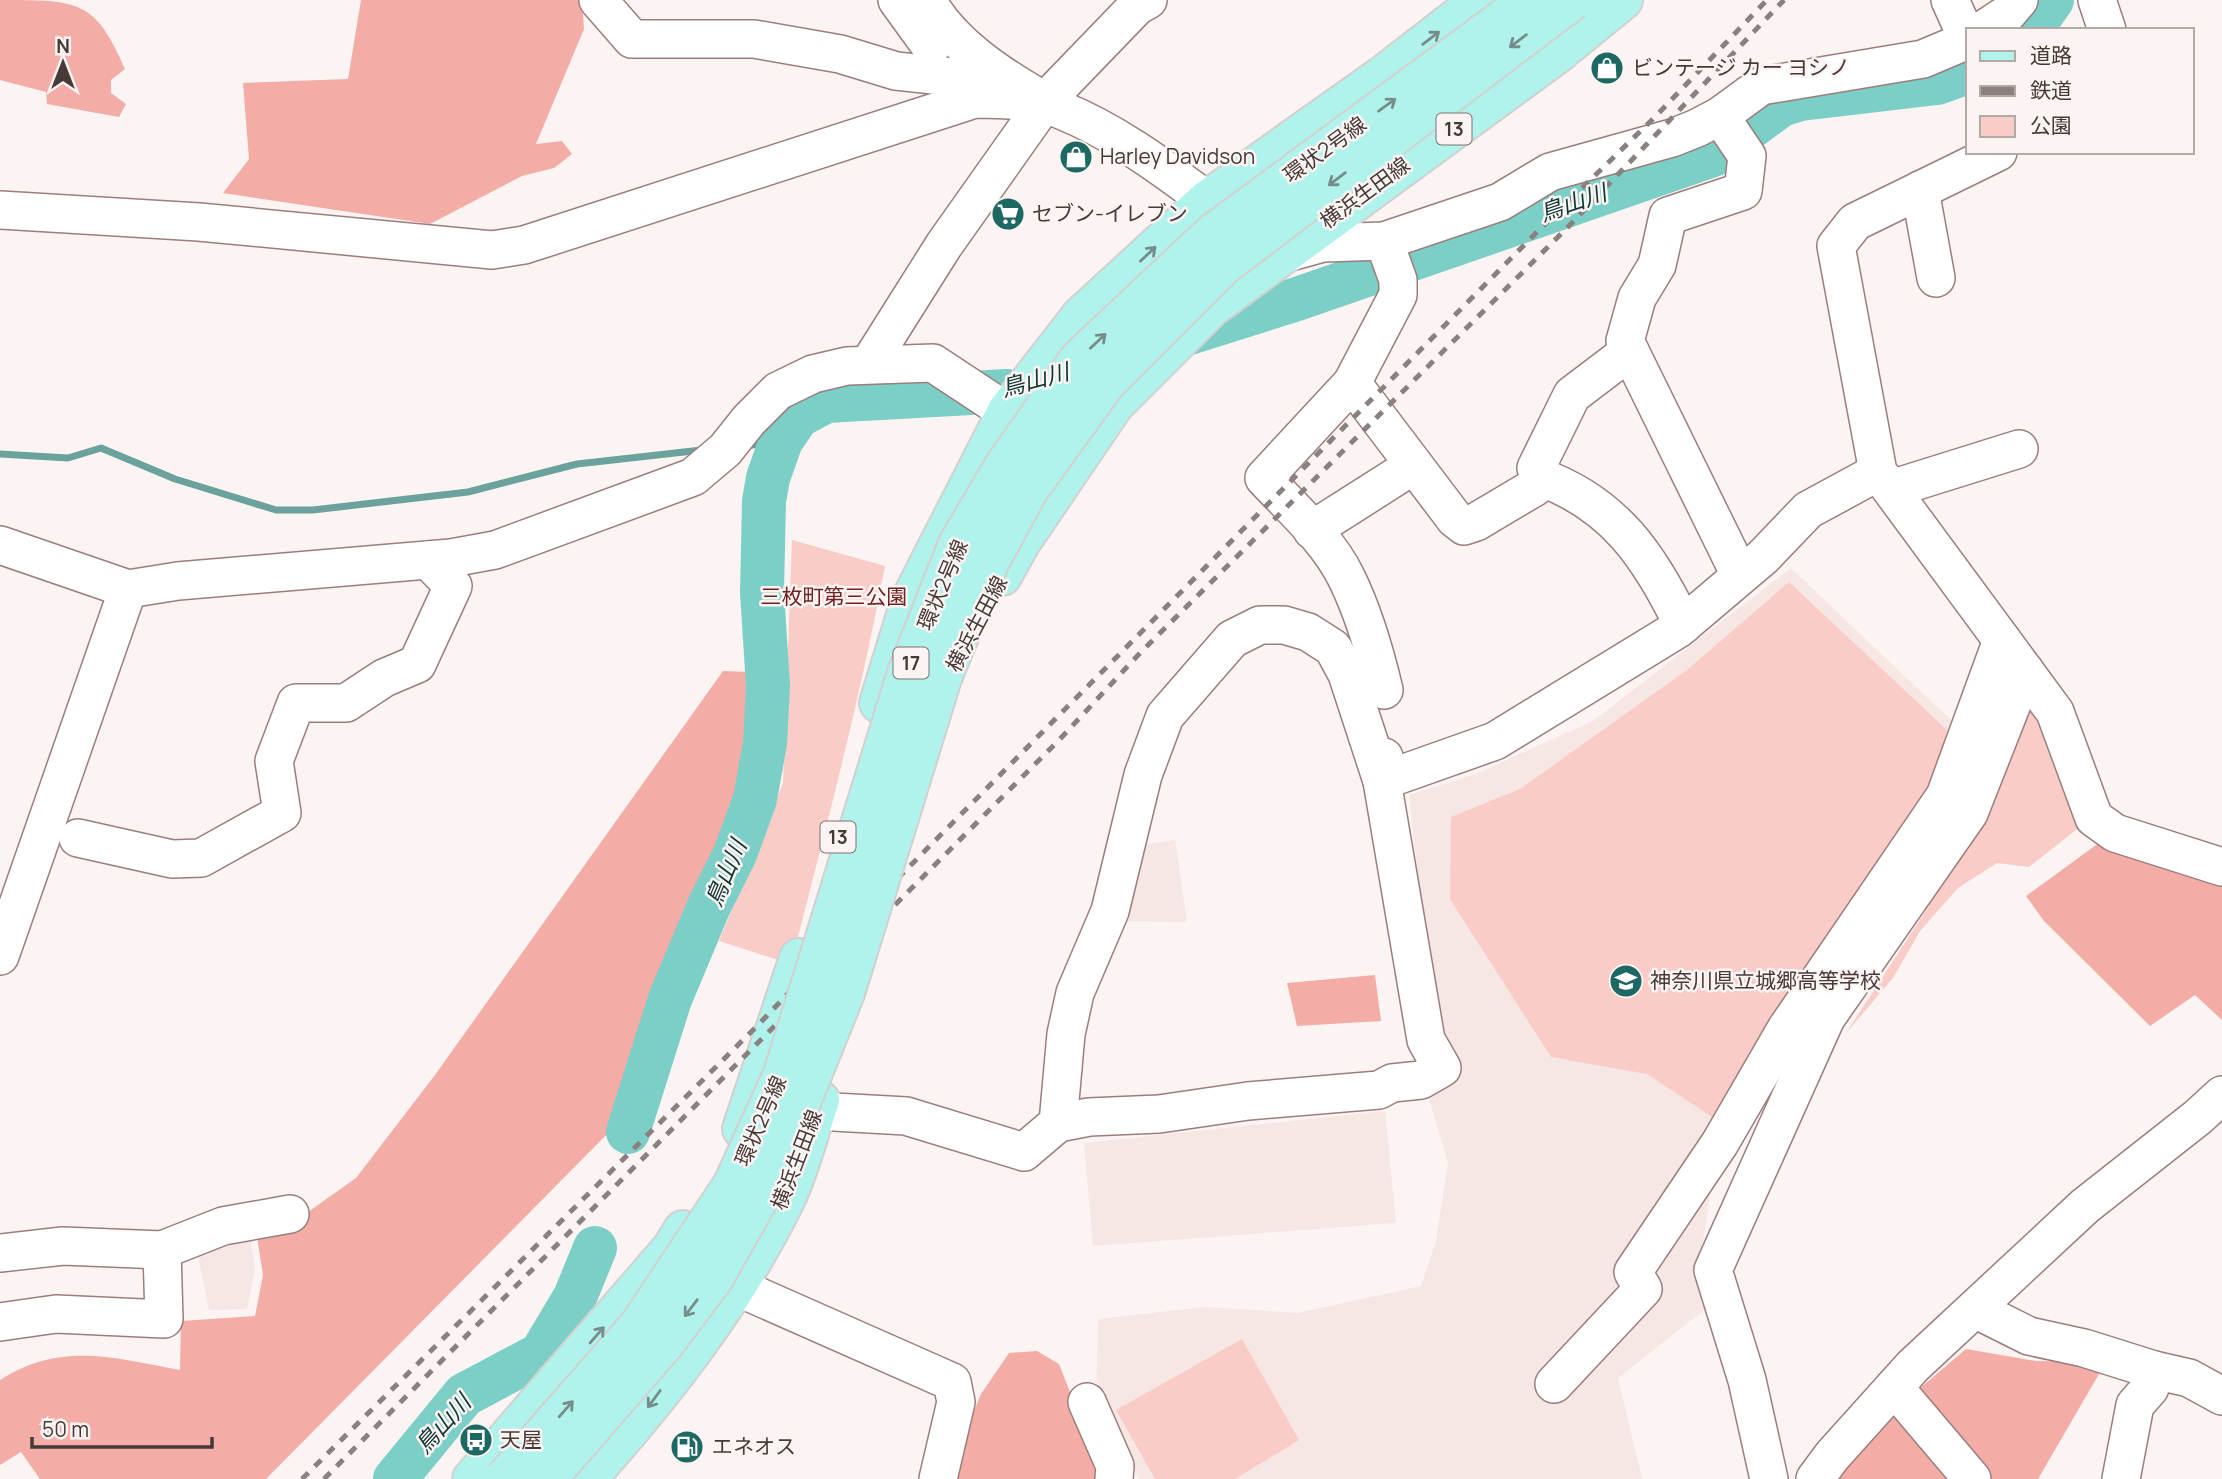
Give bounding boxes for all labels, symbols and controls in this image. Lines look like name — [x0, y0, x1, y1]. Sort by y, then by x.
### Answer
north arrow — [28, 28, 98, 98]
legend — [1966, 28, 2194, 154]
one-way arrow — [1421, 30, 1439, 46]
text: N — [56, 33, 70, 59]
one-way arrow — [1510, 34, 1528, 49]
text: 道路 — [2030, 41, 2072, 69]
shop icon: ビンテージ カー ヨシノ — [1588, 49, 1626, 87]
place label: ビンテージ カー ヨシノ — [1632, 53, 1850, 81]
text: 鉄道 — [2030, 76, 2072, 104]
one-way arrow — [1377, 98, 1396, 112]
street label: 環状2号線 — [1277, 110, 1371, 189]
text: 公園 — [2030, 111, 2072, 139]
road number: 13 — [1436, 113, 1472, 144]
shop icon: Harley Davidson — [1057, 138, 1095, 176]
place label: Harley Davidson — [1100, 142, 1255, 170]
street label: 横浜生田線 — [1314, 150, 1415, 234]
one-way arrow — [1329, 172, 1347, 187]
water label: 鳥山川 — [1535, 175, 1613, 228]
supermarket icon: セブン-イレブン — [989, 195, 1027, 233]
place label: セブン-イレブン — [1032, 199, 1188, 227]
one-way arrow — [1139, 246, 1156, 263]
one-way arrow — [1089, 333, 1106, 350]
water label: 鳥山川 — [997, 354, 1075, 403]
street label: 環状2号線 — [910, 535, 974, 634]
street label: 横浜生田線 — [939, 571, 1013, 676]
park label: 三枚町第三公園 — [761, 582, 908, 610]
road number: 17 — [894, 648, 928, 678]
road number: 13 — [820, 822, 856, 852]
water label: 鳥山川 — [697, 832, 754, 911]
school or university icon: 神奈川県立城郷高等学校 — [1607, 962, 1645, 1000]
place label: 神奈川県立城郷高等学校 — [1650, 966, 1881, 994]
street label: 環状2号線 — [728, 1071, 792, 1170]
street label: 横浜生田線 — [764, 1106, 828, 1214]
one-way arrow — [684, 1298, 698, 1317]
one-way arrow — [589, 1326, 605, 1344]
water label: 鳥山川 — [407, 1385, 479, 1460]
one-way arrow — [647, 1390, 662, 1408]
one-way arrow — [557, 1401, 574, 1418]
scale bar — [32, 1406, 212, 1450]
text: 50 m — [42, 1415, 89, 1443]
bus stop icon: 天屋 — [457, 1421, 495, 1459]
place label: 天屋 — [500, 1425, 542, 1453]
fuel station icon: エネオス — [668, 1428, 706, 1466]
place label: エネオス — [712, 1432, 796, 1460]

